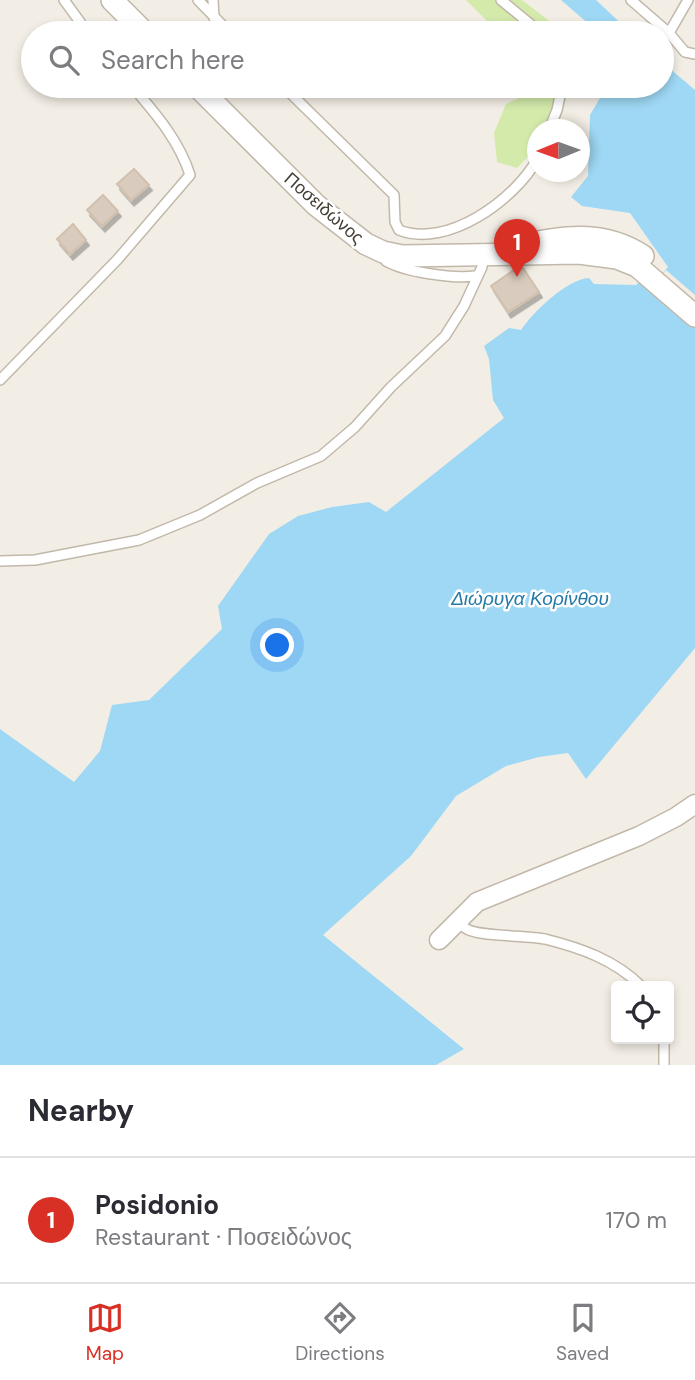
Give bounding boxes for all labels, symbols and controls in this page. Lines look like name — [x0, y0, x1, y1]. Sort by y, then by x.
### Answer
search box — [21, 21, 674, 98]
icon: search — [45, 41, 83, 79]
text: Search here — [101, 43, 244, 77]
north arrow — [527, 119, 590, 182]
street label: Ποσειδώνος — [279, 167, 369, 249]
pin: 1 — [494, 219, 540, 277]
water label: Διώρυγα Κορίνθου — [450, 586, 609, 611]
your location — [260, 628, 294, 662]
map controls — [611, 981, 674, 1044]
button: locate — [611, 981, 674, 1044]
text: Nearby — [28, 1091, 134, 1130]
text: Posidonio — [95, 1188, 219, 1222]
text: 1 — [47, 1205, 55, 1235]
text: 170 m — [606, 1205, 667, 1235]
text: Restaurant · Ποσειδώνος — [95, 1222, 352, 1252]
tab: Map — [86, 1299, 124, 1366]
tab: Directions — [295, 1299, 385, 1366]
tab: Saved — [556, 1299, 609, 1366]

